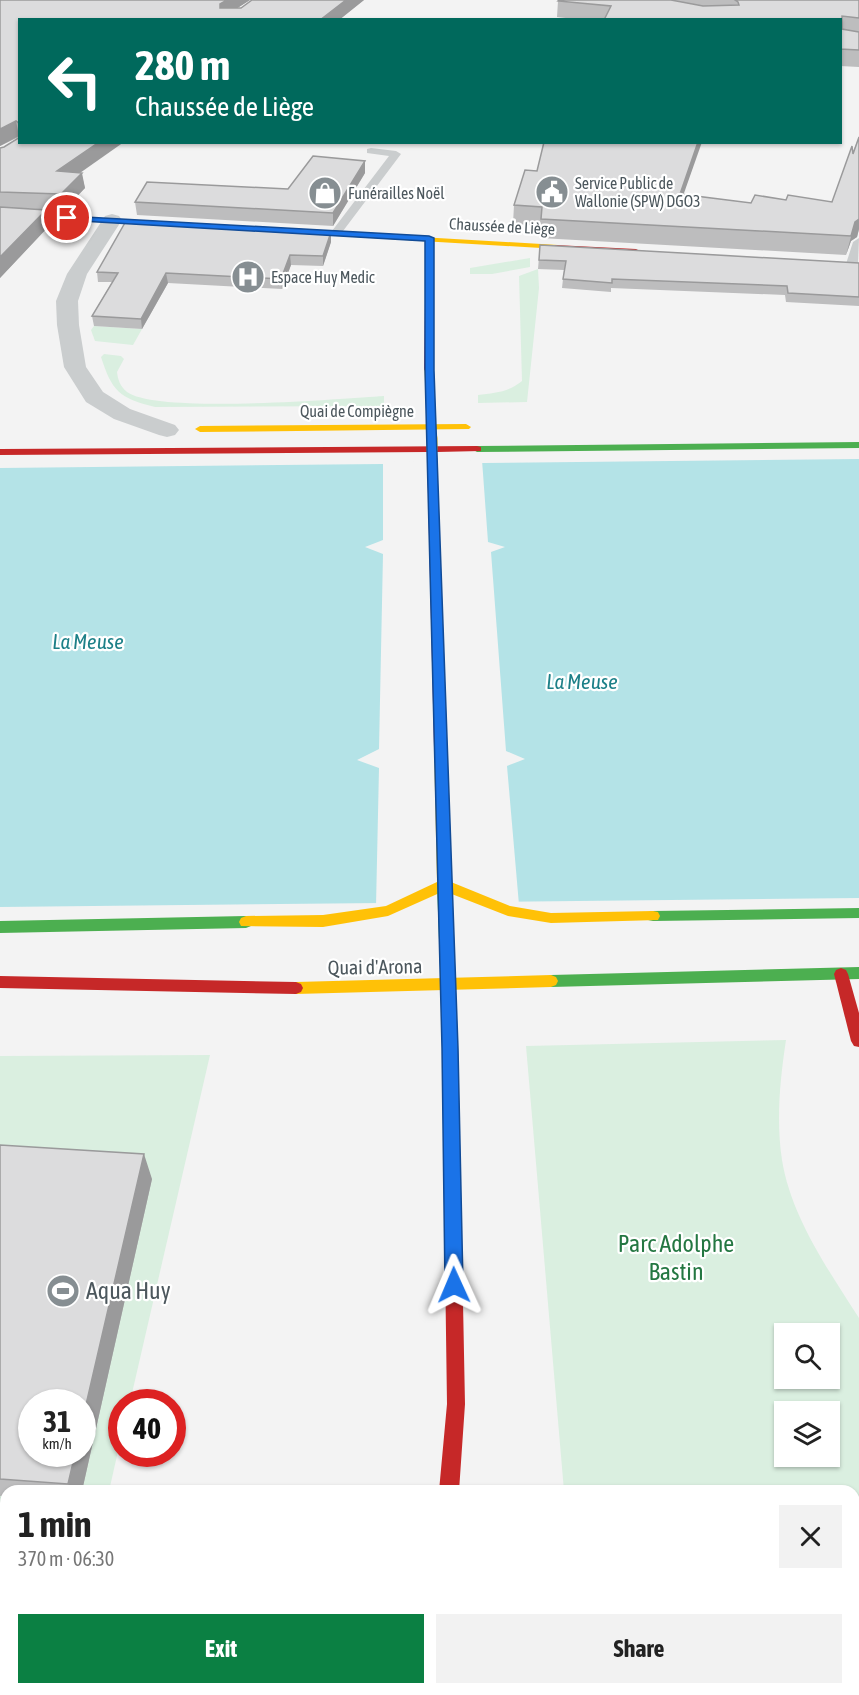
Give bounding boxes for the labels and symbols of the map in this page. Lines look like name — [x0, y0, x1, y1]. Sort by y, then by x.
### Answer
public building icon: Service Public de Wallonie (SPW) DGO3 — [534, 174, 570, 210]
place label: Service Public de Wallonie (SPW) DGO3 — [575, 174, 701, 211]
shop icon: Funérailles Noël — [307, 175, 343, 211]
place label: Funérailles Noël — [348, 184, 445, 202]
pin — [41, 192, 92, 243]
street label: Chaussée de Liège — [449, 214, 555, 239]
hospital icon: Espace Huy Medic — [230, 259, 266, 295]
place label: Espace Huy Medic — [271, 268, 375, 287]
street label: Quai de Compiègne — [300, 402, 414, 421]
water label: La Meuse — [52, 629, 124, 653]
water label: La Meuse — [546, 669, 618, 693]
street label: Quai d'Arona — [327, 954, 423, 979]
park label: Parc Adolphe Bastin — [618, 1230, 734, 1285]
position arrow — [422, 1253, 486, 1317]
sports icon: Aqua Huy — [45, 1273, 81, 1309]
place label: Aqua Huy — [86, 1277, 171, 1304]
speed limit sign: 40 — [108, 1389, 186, 1467]

